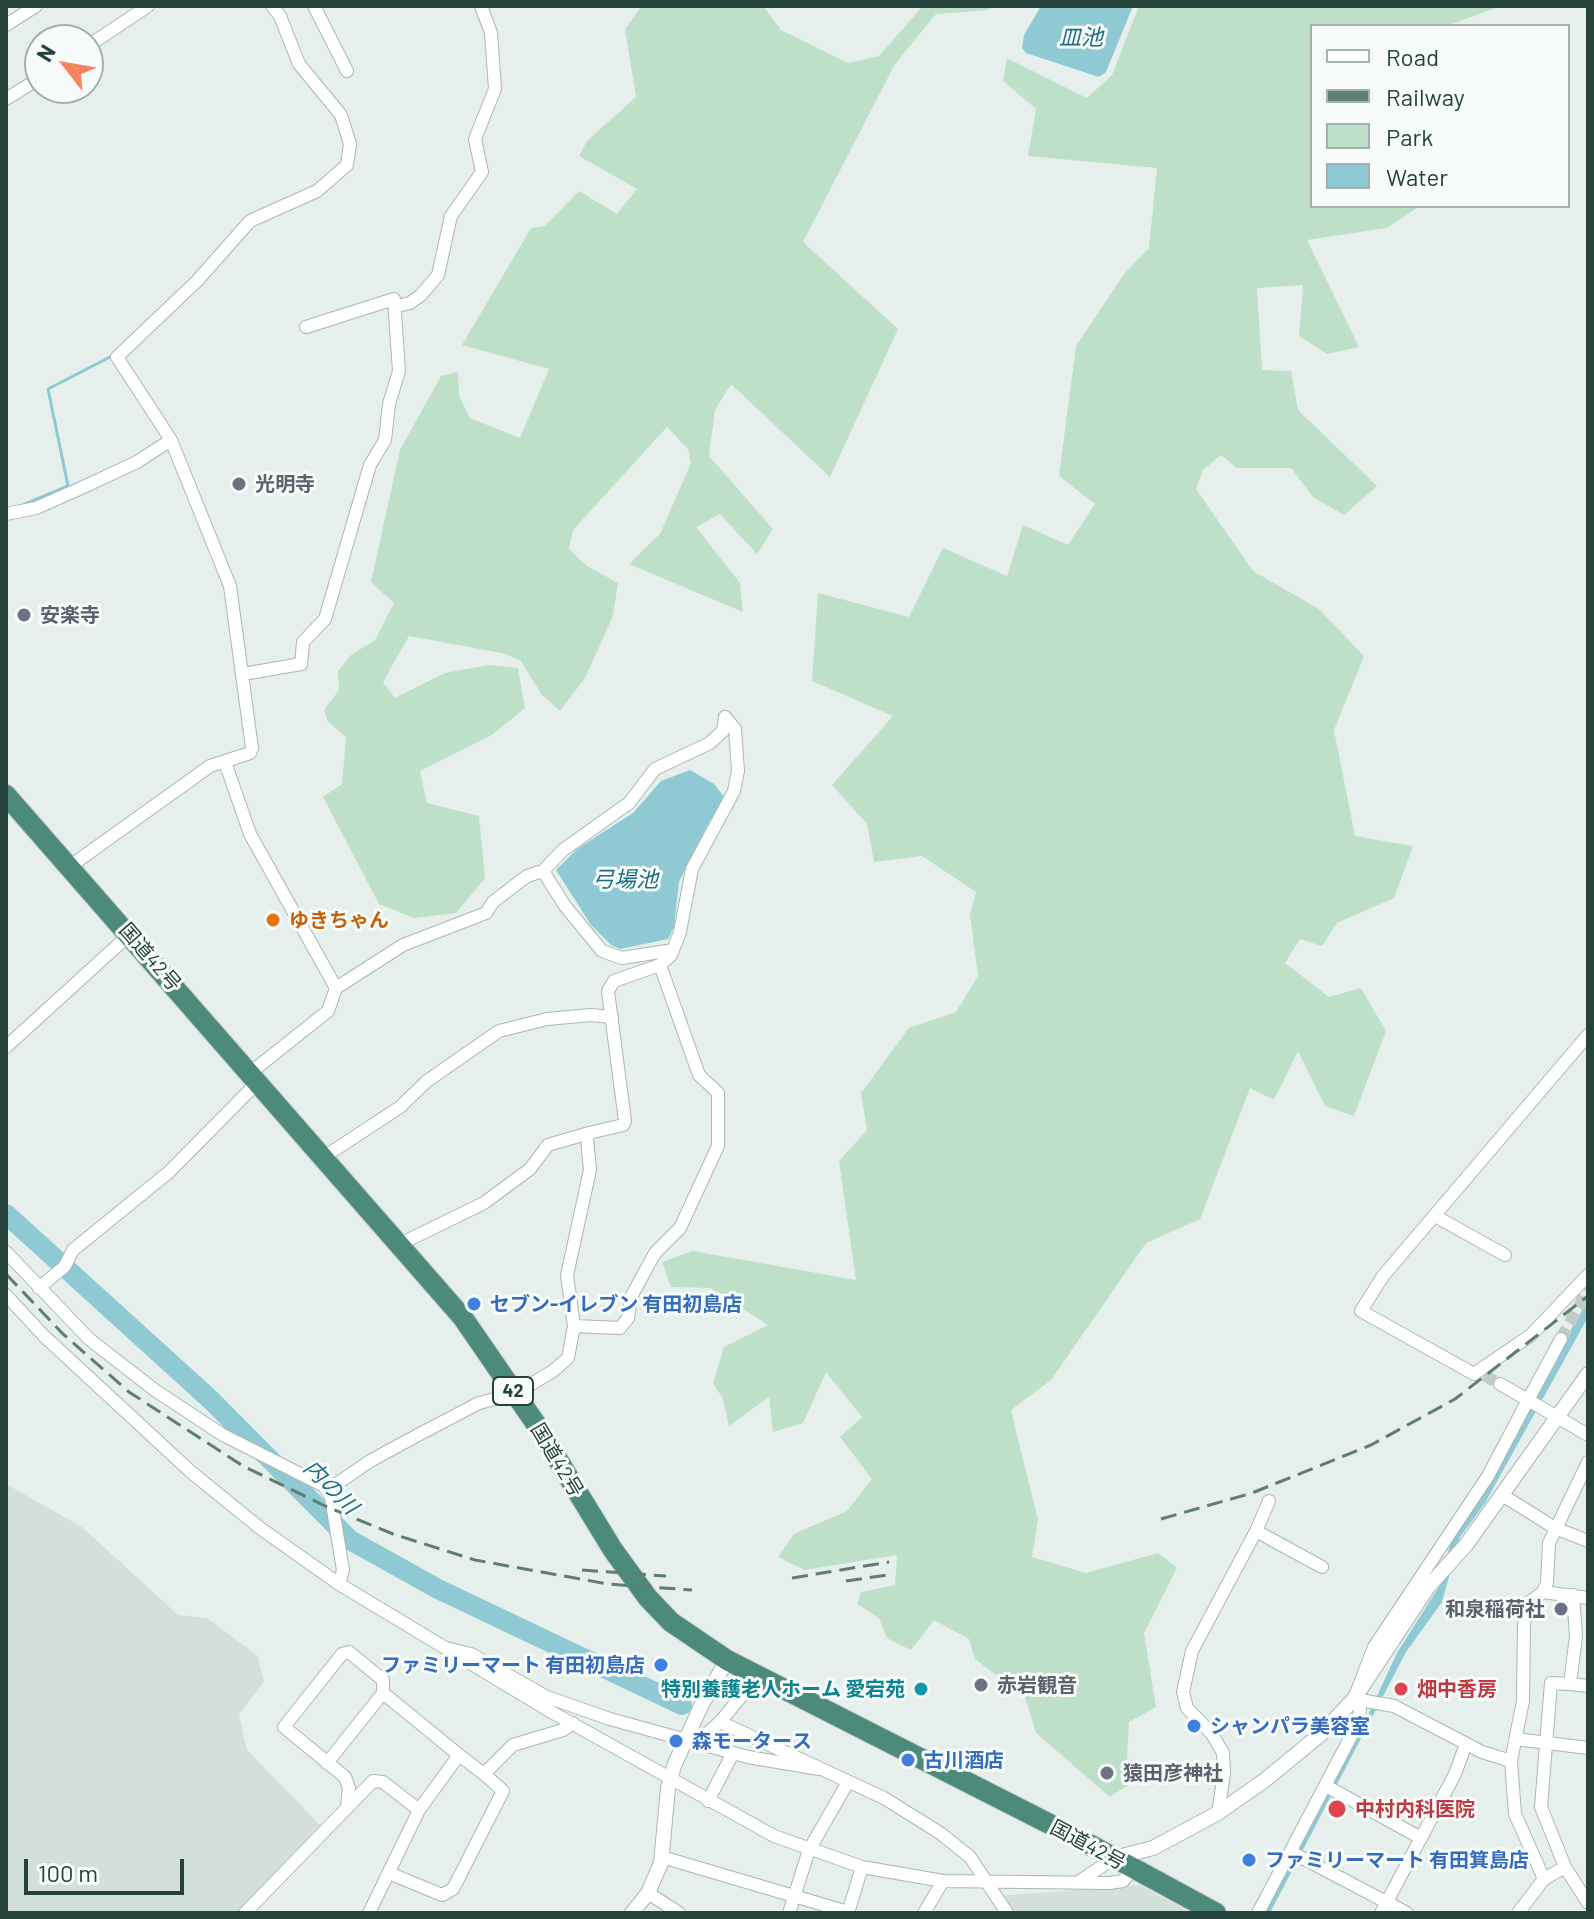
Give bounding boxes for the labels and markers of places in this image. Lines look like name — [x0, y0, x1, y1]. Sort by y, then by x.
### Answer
place label: 光明寺 — [255, 472, 315, 496]
marker: 光明寺 — [230, 475, 248, 493]
place label: 安楽寺 — [40, 603, 100, 627]
marker: 安楽寺 — [15, 606, 33, 624]
place label: ゆきちゃん — [289, 908, 389, 932]
marker: ゆきちゃん — [264, 911, 282, 929]
place label: セブン-イレブン 有田初島店 — [490, 1292, 742, 1316]
marker: セブン-イレブン 有田初島店 — [465, 1295, 483, 1313]
place label: 和泉稲荷社 — [1445, 1597, 1545, 1621]
marker: 和泉稲荷社 — [1552, 1600, 1570, 1618]
place label: ファミリーマート 有田初島店 — [381, 1653, 645, 1677]
marker: ファミリーマート 有田初島店 — [652, 1656, 670, 1674]
place label: 赤岩観音 — [997, 1673, 1077, 1697]
marker: 赤岩観音 — [972, 1676, 990, 1694]
place label: 特別養護老人ホーム 愛宕苑 — [661, 1677, 905, 1701]
place label: 畑中香房 — [1417, 1677, 1497, 1701]
marker: 特別養護老人ホーム 愛宕苑 — [912, 1680, 930, 1698]
marker: 畑中香房 — [1392, 1680, 1410, 1698]
place label: シャンパラ美容室 — [1210, 1714, 1370, 1738]
marker: シャンパラ美容室 — [1185, 1717, 1203, 1735]
place label: 森モータース — [692, 1729, 812, 1753]
marker: 森モータース — [667, 1732, 685, 1750]
place label: 古川酒店 — [924, 1748, 1004, 1772]
marker: 古川酒店 — [899, 1751, 917, 1769]
place label: 猿田彦神社 — [1123, 1761, 1223, 1785]
marker: 猿田彦神社 — [1098, 1764, 1116, 1782]
place label: 中村内科医院 — [1355, 1797, 1475, 1821]
marker: 中村内科医院 — [1326, 1798, 1348, 1820]
place label: ファミリーマート 有田箕島店 — [1265, 1848, 1529, 1872]
marker: ファミリーマート 有田箕島店 — [1240, 1851, 1258, 1869]

